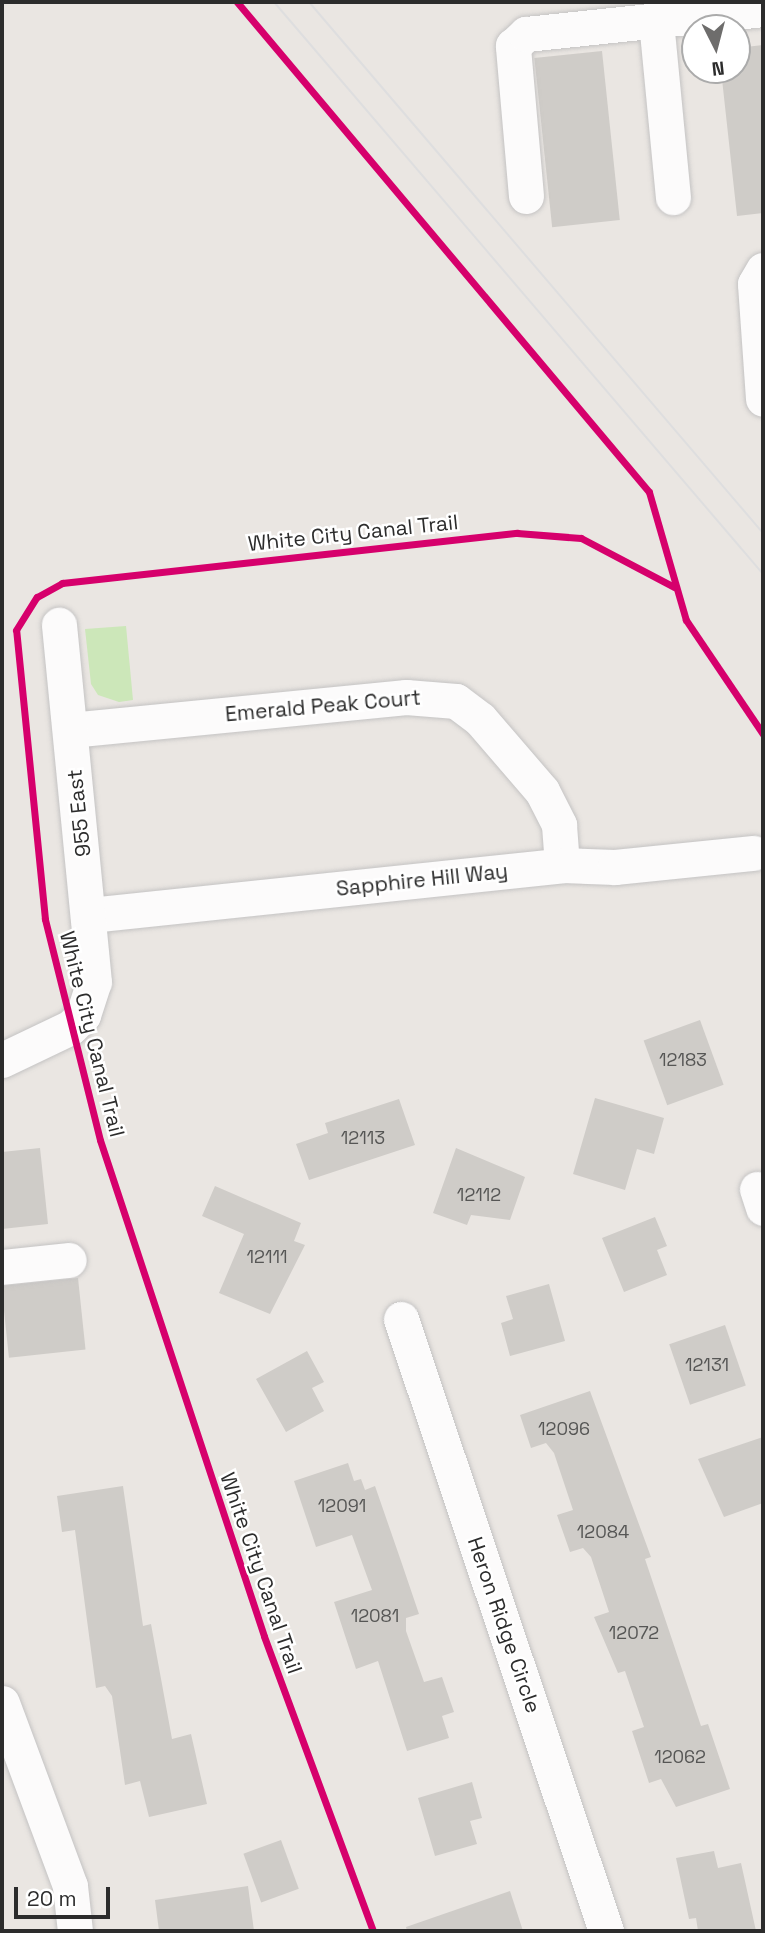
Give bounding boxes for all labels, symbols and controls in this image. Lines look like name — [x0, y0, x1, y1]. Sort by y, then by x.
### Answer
north arrow — [681, 14, 751, 84]
text: N — [710, 55, 726, 81]
street label: White City Canal Trail — [246, 509, 460, 557]
street label: Emerald Peak Court — [224, 685, 422, 727]
street label: 955 East — [62, 768, 96, 858]
street label: Sapphire Hill Way — [335, 858, 509, 902]
street label: White City Canal Trail — [54, 928, 130, 1140]
house number: 12183 — [659, 1049, 707, 1071]
house number: 12113 — [341, 1127, 385, 1149]
house number: 12112 — [457, 1184, 501, 1206]
house number: 12111 — [247, 1246, 287, 1268]
house number: 12131 — [685, 1354, 729, 1376]
house number: 12096 — [538, 1418, 590, 1440]
street label: White City Canal Trail — [215, 1469, 307, 1677]
house number: 12091 — [318, 1495, 366, 1517]
house number: 12084 — [577, 1521, 629, 1543]
street label: Heron Ridge Circle — [462, 1534, 546, 1716]
house number: 12081 — [351, 1605, 399, 1627]
house number: 12072 — [609, 1622, 659, 1644]
house number: 12062 — [654, 1746, 706, 1768]
scale bar — [18, 1874, 114, 1918]
text: 20 m — [27, 1885, 77, 1912]

